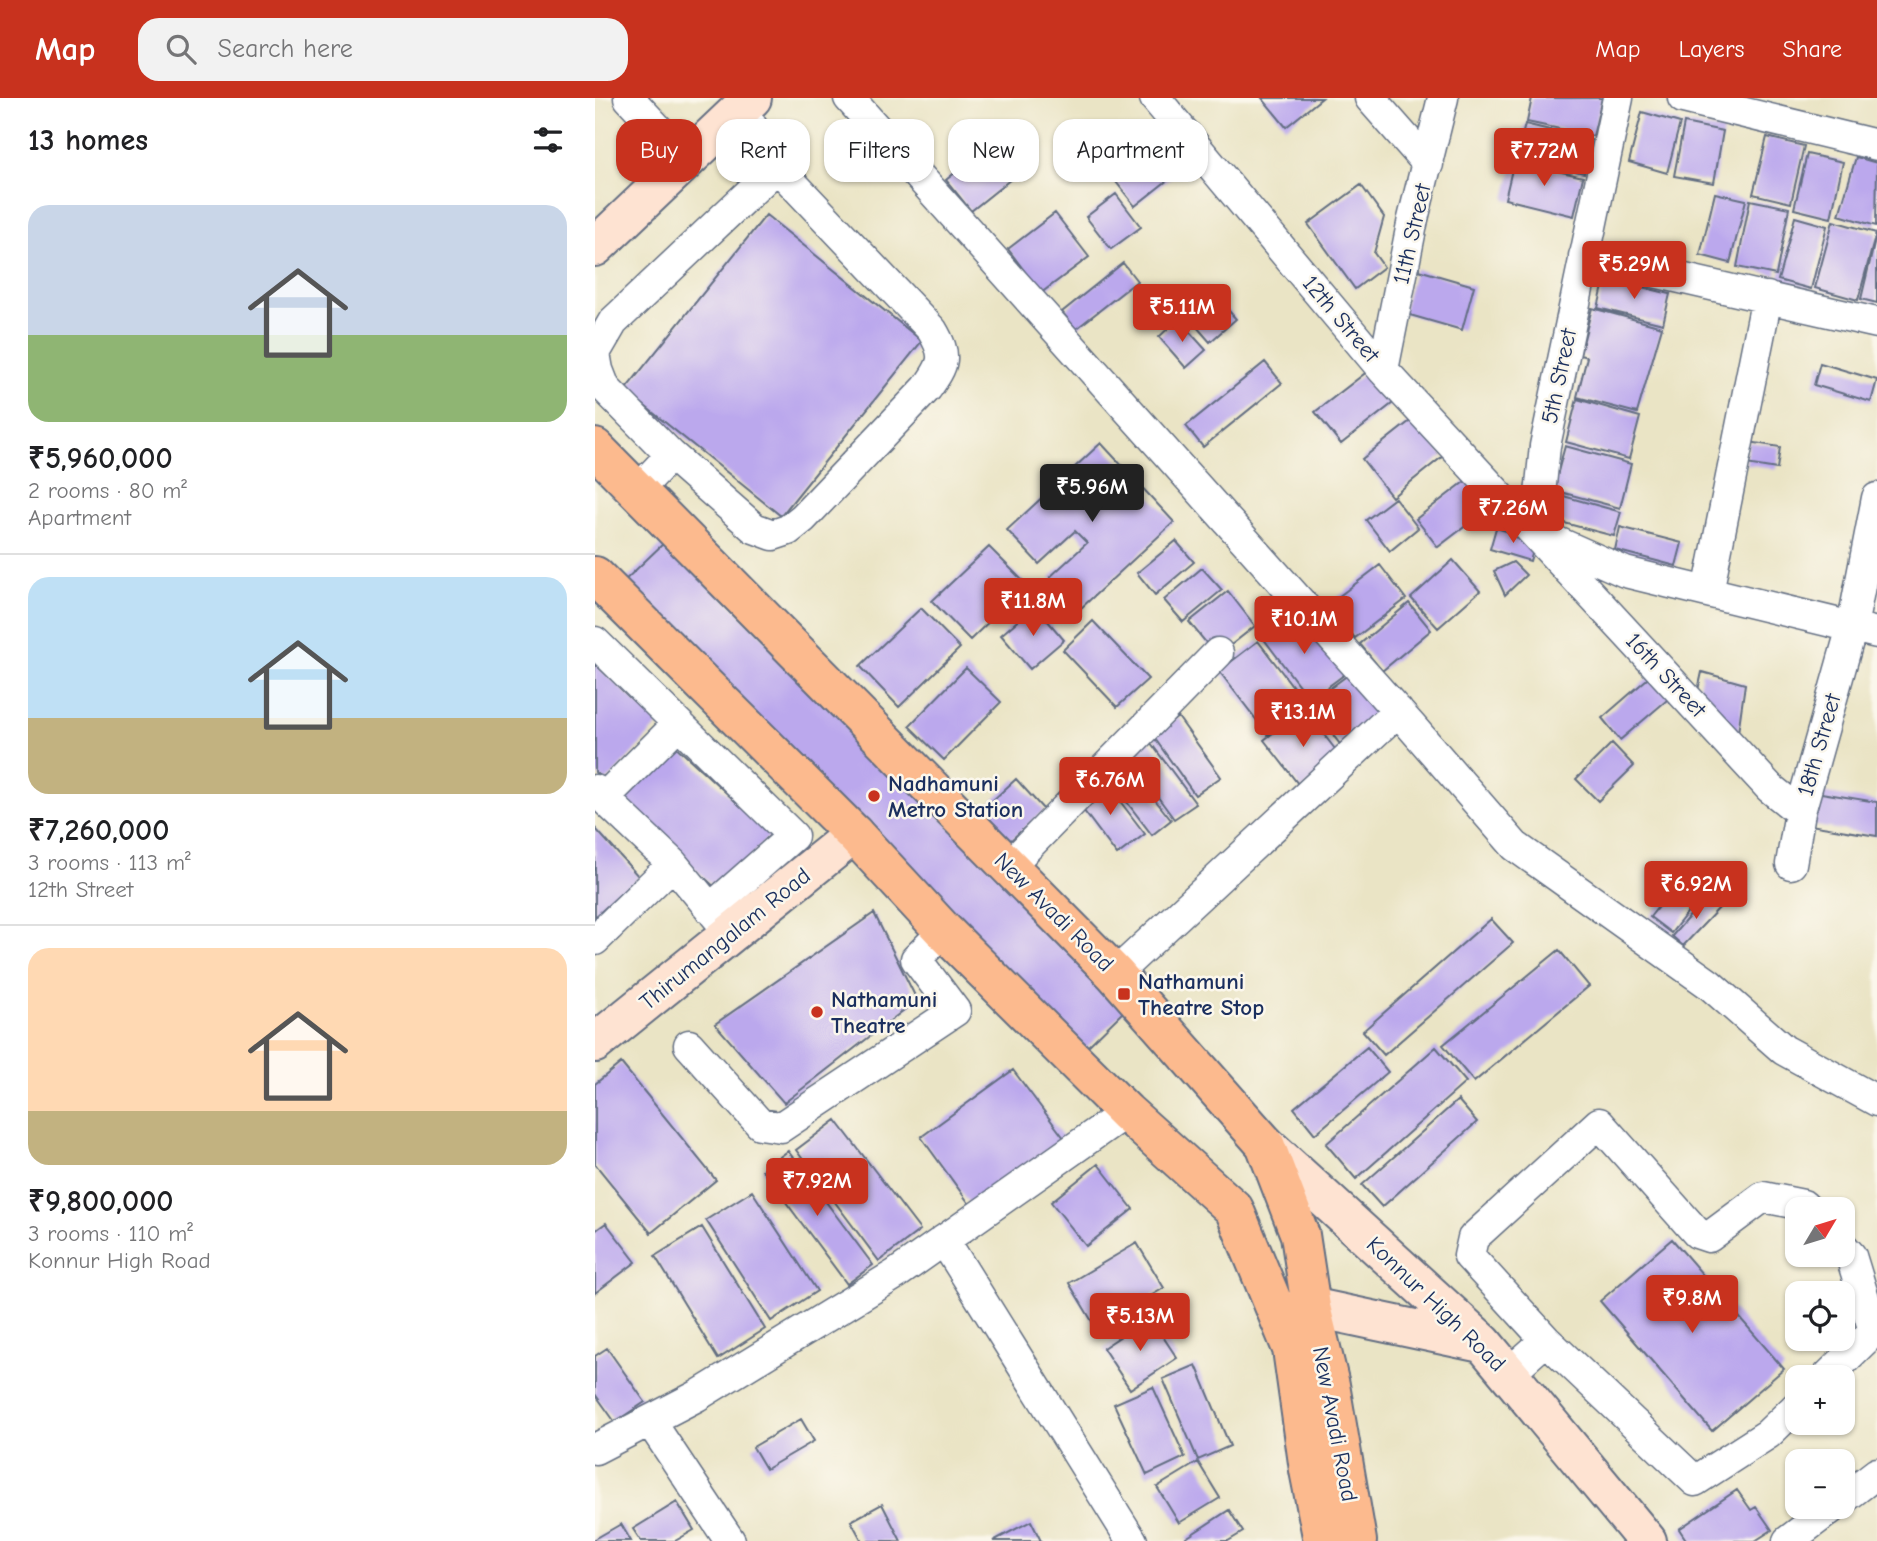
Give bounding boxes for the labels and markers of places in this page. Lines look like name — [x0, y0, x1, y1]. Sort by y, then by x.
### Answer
pin: ₹7.72M — [1487, 129, 1601, 188]
pin: ₹5.29M — [1577, 242, 1691, 301]
pin: ₹5.11M — [1125, 285, 1239, 344]
pin: ₹5.96M — [1035, 464, 1149, 524]
pin: ₹7.26M — [1456, 486, 1570, 545]
pin: ₹11.8M — [976, 578, 1090, 638]
pin: ₹10.1M — [1247, 596, 1361, 656]
pin: ₹13.1M — [1246, 690, 1360, 749]
pin: ₹6.76M — [1053, 758, 1167, 817]
place label: Nadhamuni Metro Station — [888, 770, 1023, 823]
marker: Nadhamuni Metro Station — [866, 788, 882, 804]
pin: ₹6.92M — [1639, 862, 1753, 921]
place label: Nathamuni Theatre Stop — [1138, 968, 1264, 1021]
place label: Nathamuni Theatre — [831, 986, 937, 1039]
marker: Nathamuni Theatre Stop — [1116, 986, 1132, 1002]
marker: Nathamuni Theatre — [809, 1004, 825, 1020]
pin: ₹7.92M — [760, 1158, 874, 1218]
pin: ₹9.8M — [1643, 1276, 1741, 1335]
pin: ₹5.13M — [1083, 1294, 1197, 1353]

